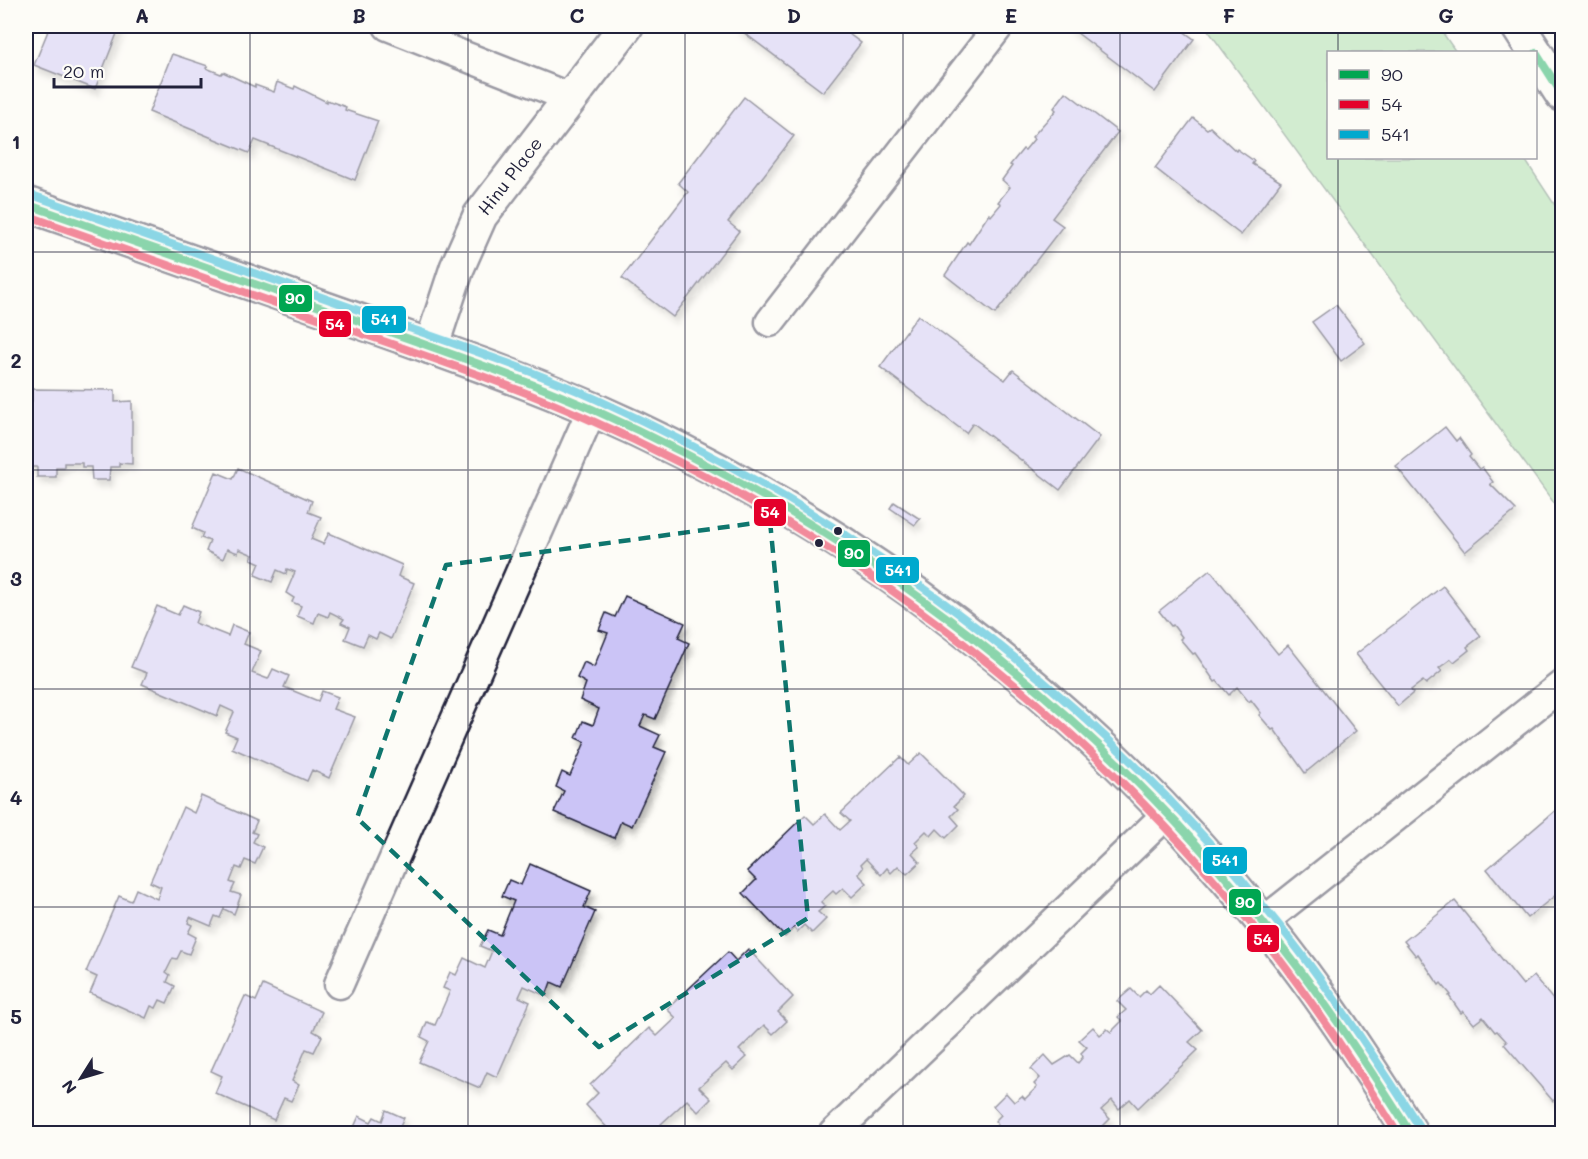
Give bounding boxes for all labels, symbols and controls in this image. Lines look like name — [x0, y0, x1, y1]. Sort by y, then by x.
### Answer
text: A — [135, 2, 149, 28]
text: B — [352, 2, 366, 28]
text: C — [570, 2, 585, 28]
text: D — [787, 2, 801, 28]
text: E — [1005, 2, 1017, 28]
text: F — [1223, 2, 1236, 28]
text: G — [1438, 2, 1454, 28]
scale bar — [54, 51, 201, 89]
legend — [1327, 51, 1537, 159]
text: 20 m — [63, 59, 104, 83]
text: 90 — [1381, 62, 1403, 86]
text: 54 — [1381, 92, 1402, 116]
text: 541 — [1381, 122, 1410, 146]
text: 1 — [12, 128, 20, 154]
street label: Hinu Place — [472, 132, 547, 220]
line badge: 90 — [278, 284, 313, 313]
text: 90 — [285, 287, 305, 308]
line badge: 541 — [361, 305, 407, 334]
text: 541 — [371, 308, 397, 329]
line badge: 54 — [318, 310, 352, 338]
text: 54 — [325, 313, 345, 334]
text: 2 — [10, 347, 22, 373]
line badge: 54 — [753, 498, 787, 527]
text: 54 — [760, 501, 780, 522]
unlabelled marker — [832, 525, 844, 537]
unlabelled marker — [813, 537, 825, 549]
line badge: 90 — [837, 539, 871, 568]
text: 90 — [844, 542, 864, 563]
line badge: 541 — [875, 556, 920, 584]
text: 541 — [885, 559, 911, 580]
text: 3 — [10, 565, 22, 591]
text: 4 — [10, 784, 23, 810]
line badge: 541 — [1202, 846, 1248, 875]
text: 541 — [1212, 849, 1238, 870]
line badge: 90 — [1228, 888, 1262, 916]
text: 90 — [1235, 891, 1255, 912]
line badge: 54 — [1246, 924, 1280, 953]
text: 54 — [1253, 928, 1273, 949]
text: 5 — [10, 1003, 22, 1029]
north arrow — [51, 1048, 111, 1108]
text: N — [57, 1076, 81, 1099]

